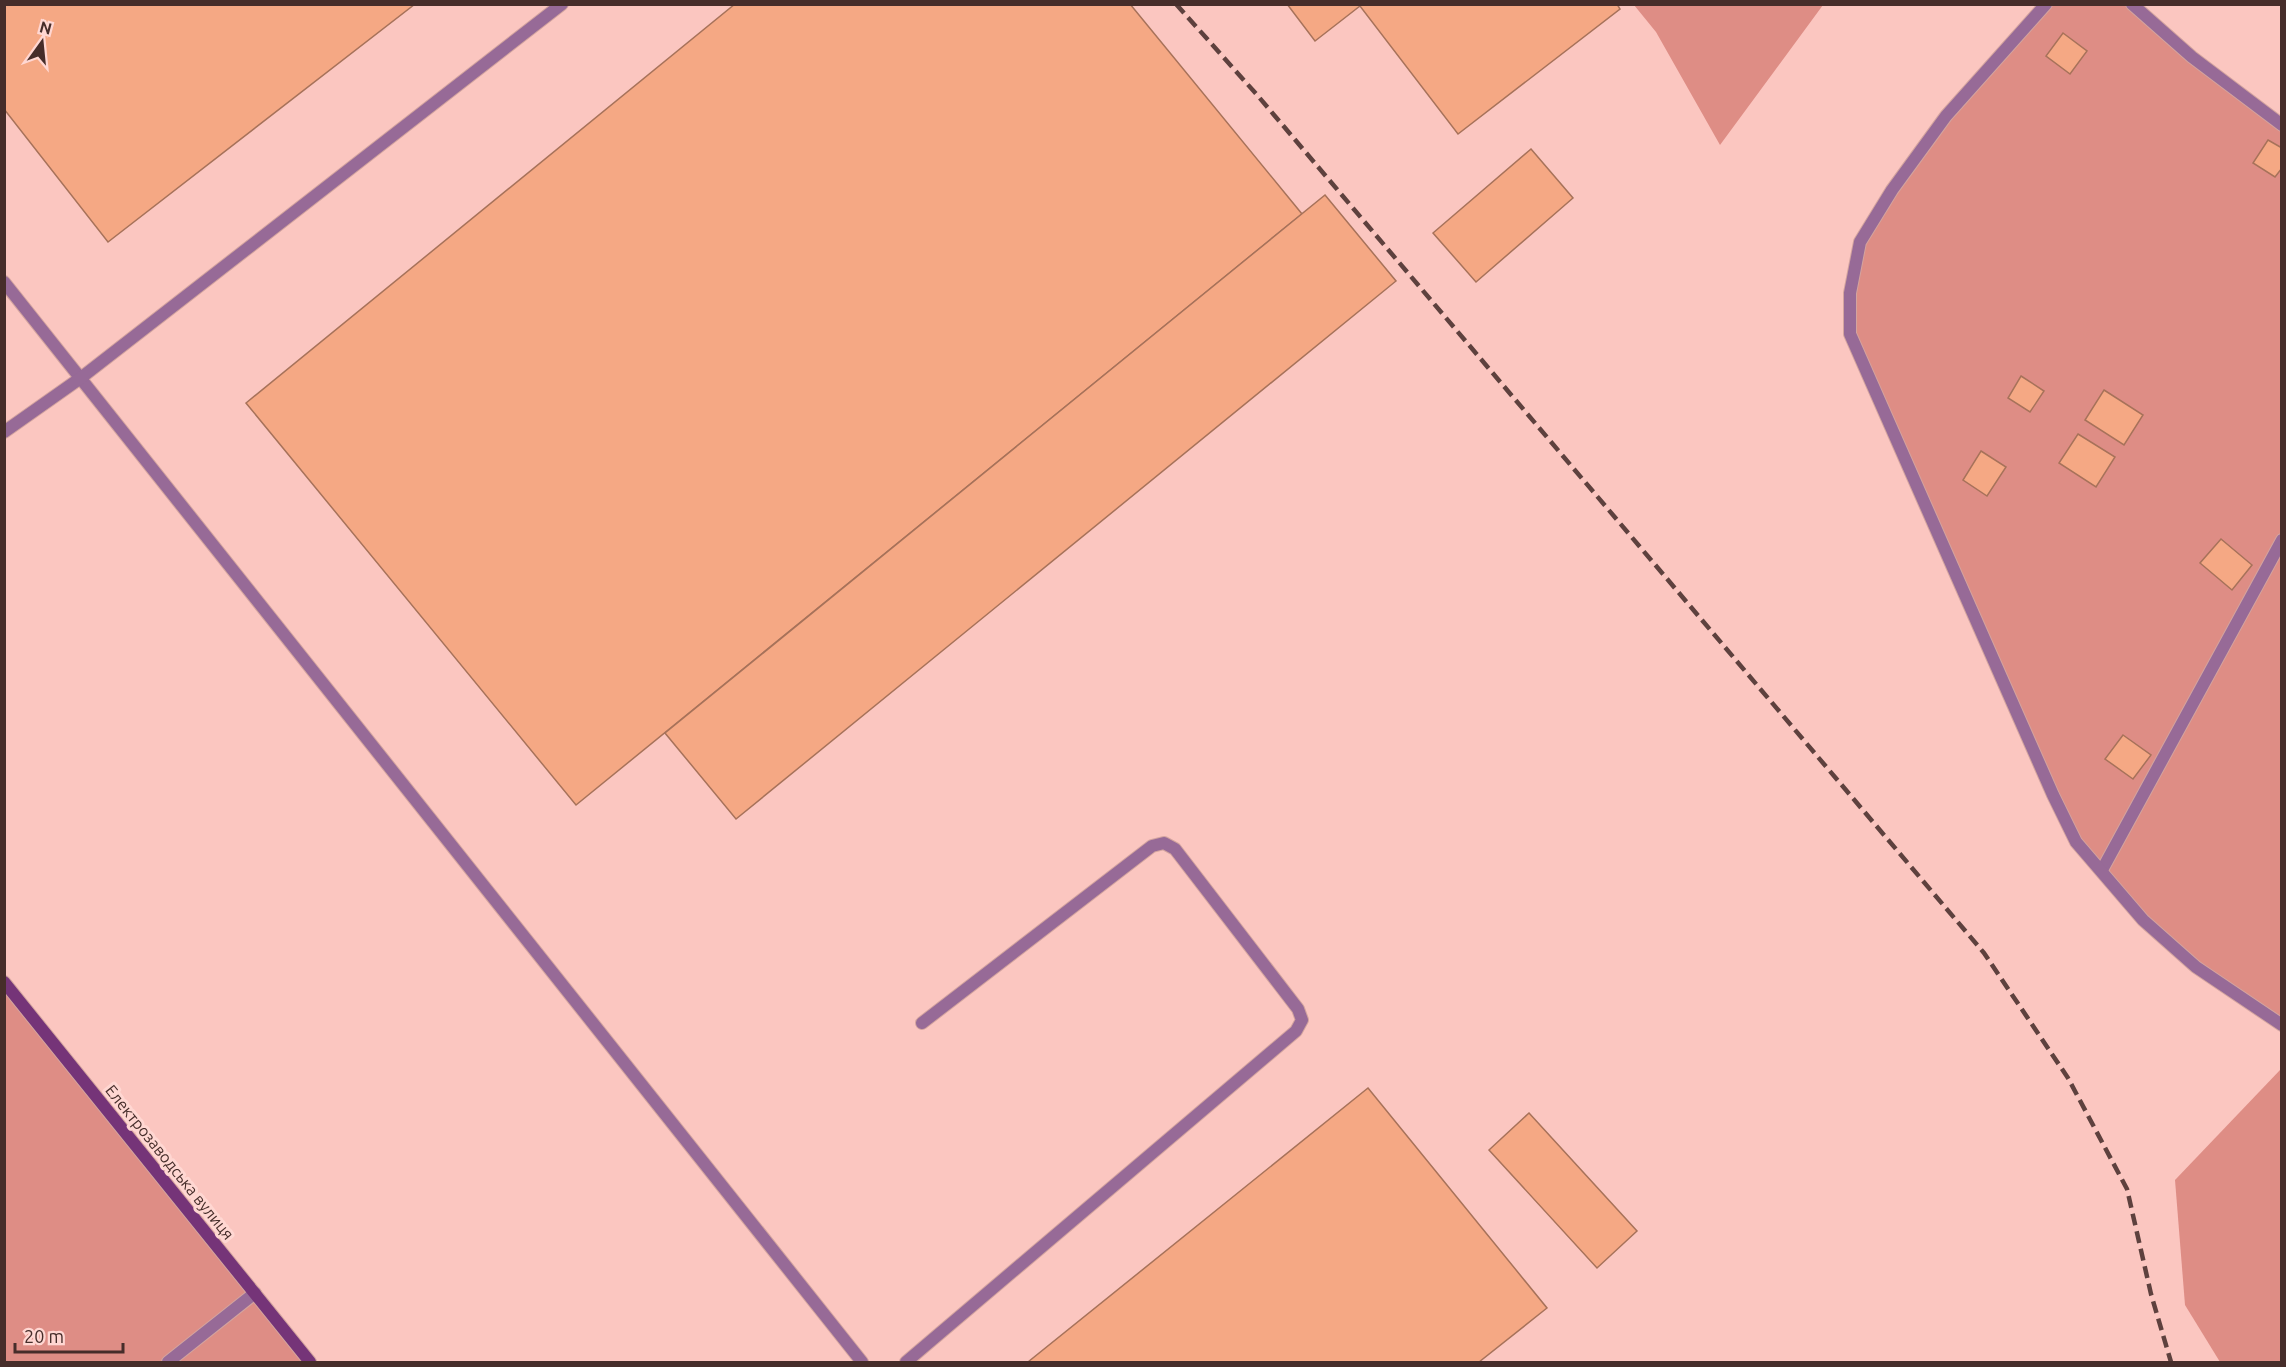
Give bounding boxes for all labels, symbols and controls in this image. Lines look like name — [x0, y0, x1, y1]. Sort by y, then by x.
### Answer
north arrow — [12, 12, 72, 72]
text: N — [38, 17, 54, 38]
street label: Електрозаводська вулиця — [102, 1081, 238, 1243]
scale bar — [15, 1316, 123, 1354]
text: 20 m — [24, 1326, 64, 1346]

